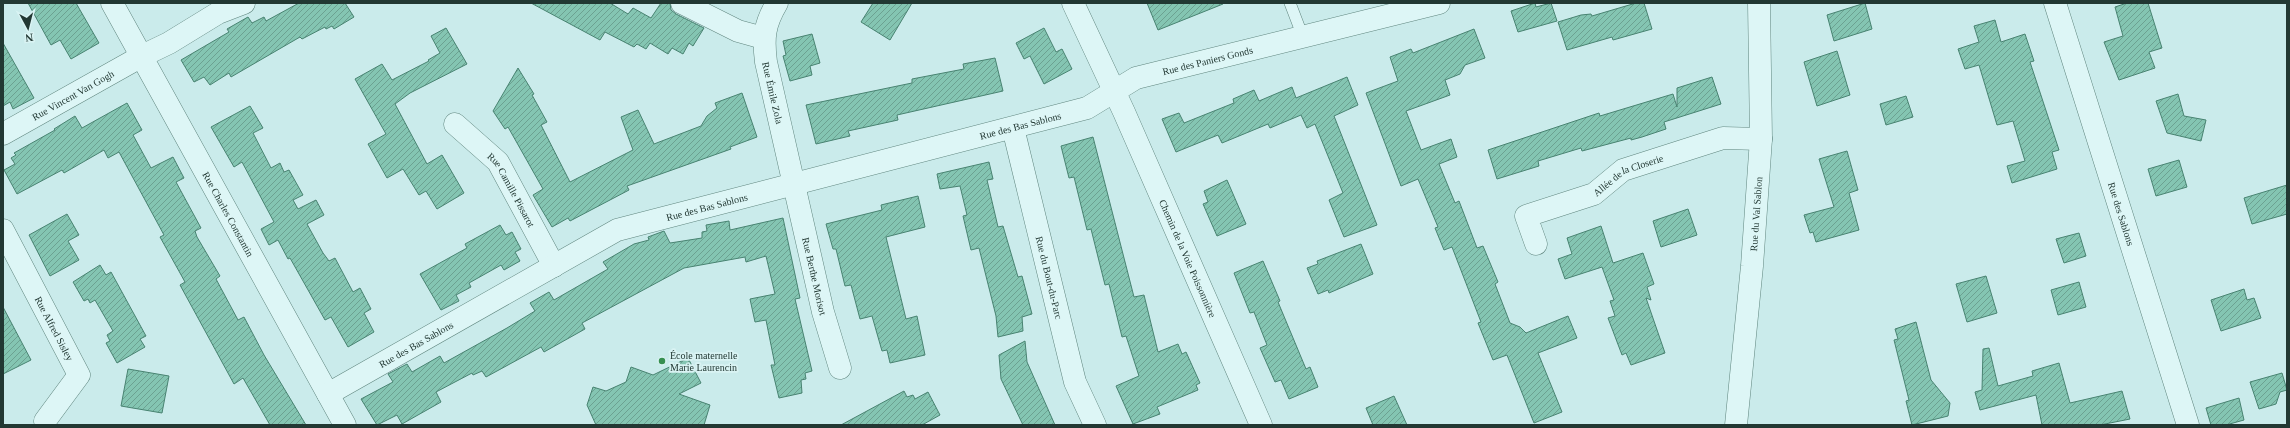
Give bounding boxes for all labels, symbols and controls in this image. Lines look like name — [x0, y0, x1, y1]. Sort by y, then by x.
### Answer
north arrow — [8, 8, 48, 48]
text: N — [24, 31, 34, 44]
street label: Rue des Paniers Gonds — [1161, 44, 1254, 77]
street label: Rue Émile Zola — [760, 61, 785, 125]
street label: Rue Vincent Van Gogh — [30, 68, 116, 123]
street label: Rue des Bas Sablons — [979, 110, 1062, 142]
street label: Rue Camille Pissarot — [485, 151, 537, 229]
street label: Allée de la Closerie — [1591, 152, 1665, 199]
street label: Rue Charles Constantin — [200, 170, 256, 259]
street label: Rue du Val Sablon — [1748, 176, 1764, 252]
street label: Rue des Sablons — [2106, 181, 2136, 247]
street label: Rue des Bas Sablons — [665, 191, 749, 223]
street label: Chemin de la Voie Poissonnière — [1157, 198, 1218, 320]
street label: Rue du Bout-du-Parc — [1034, 235, 1065, 321]
street label: Rue Berthe Morisot — [800, 236, 829, 317]
street label: Rue Alfred Sisley — [33, 294, 75, 363]
street label: Rue des Bas Sablons — [377, 319, 455, 370]
place label: École maternelle Marie Laurencin — [670, 350, 738, 373]
marker: École maternelle Marie Laurencin — [657, 356, 667, 366]

